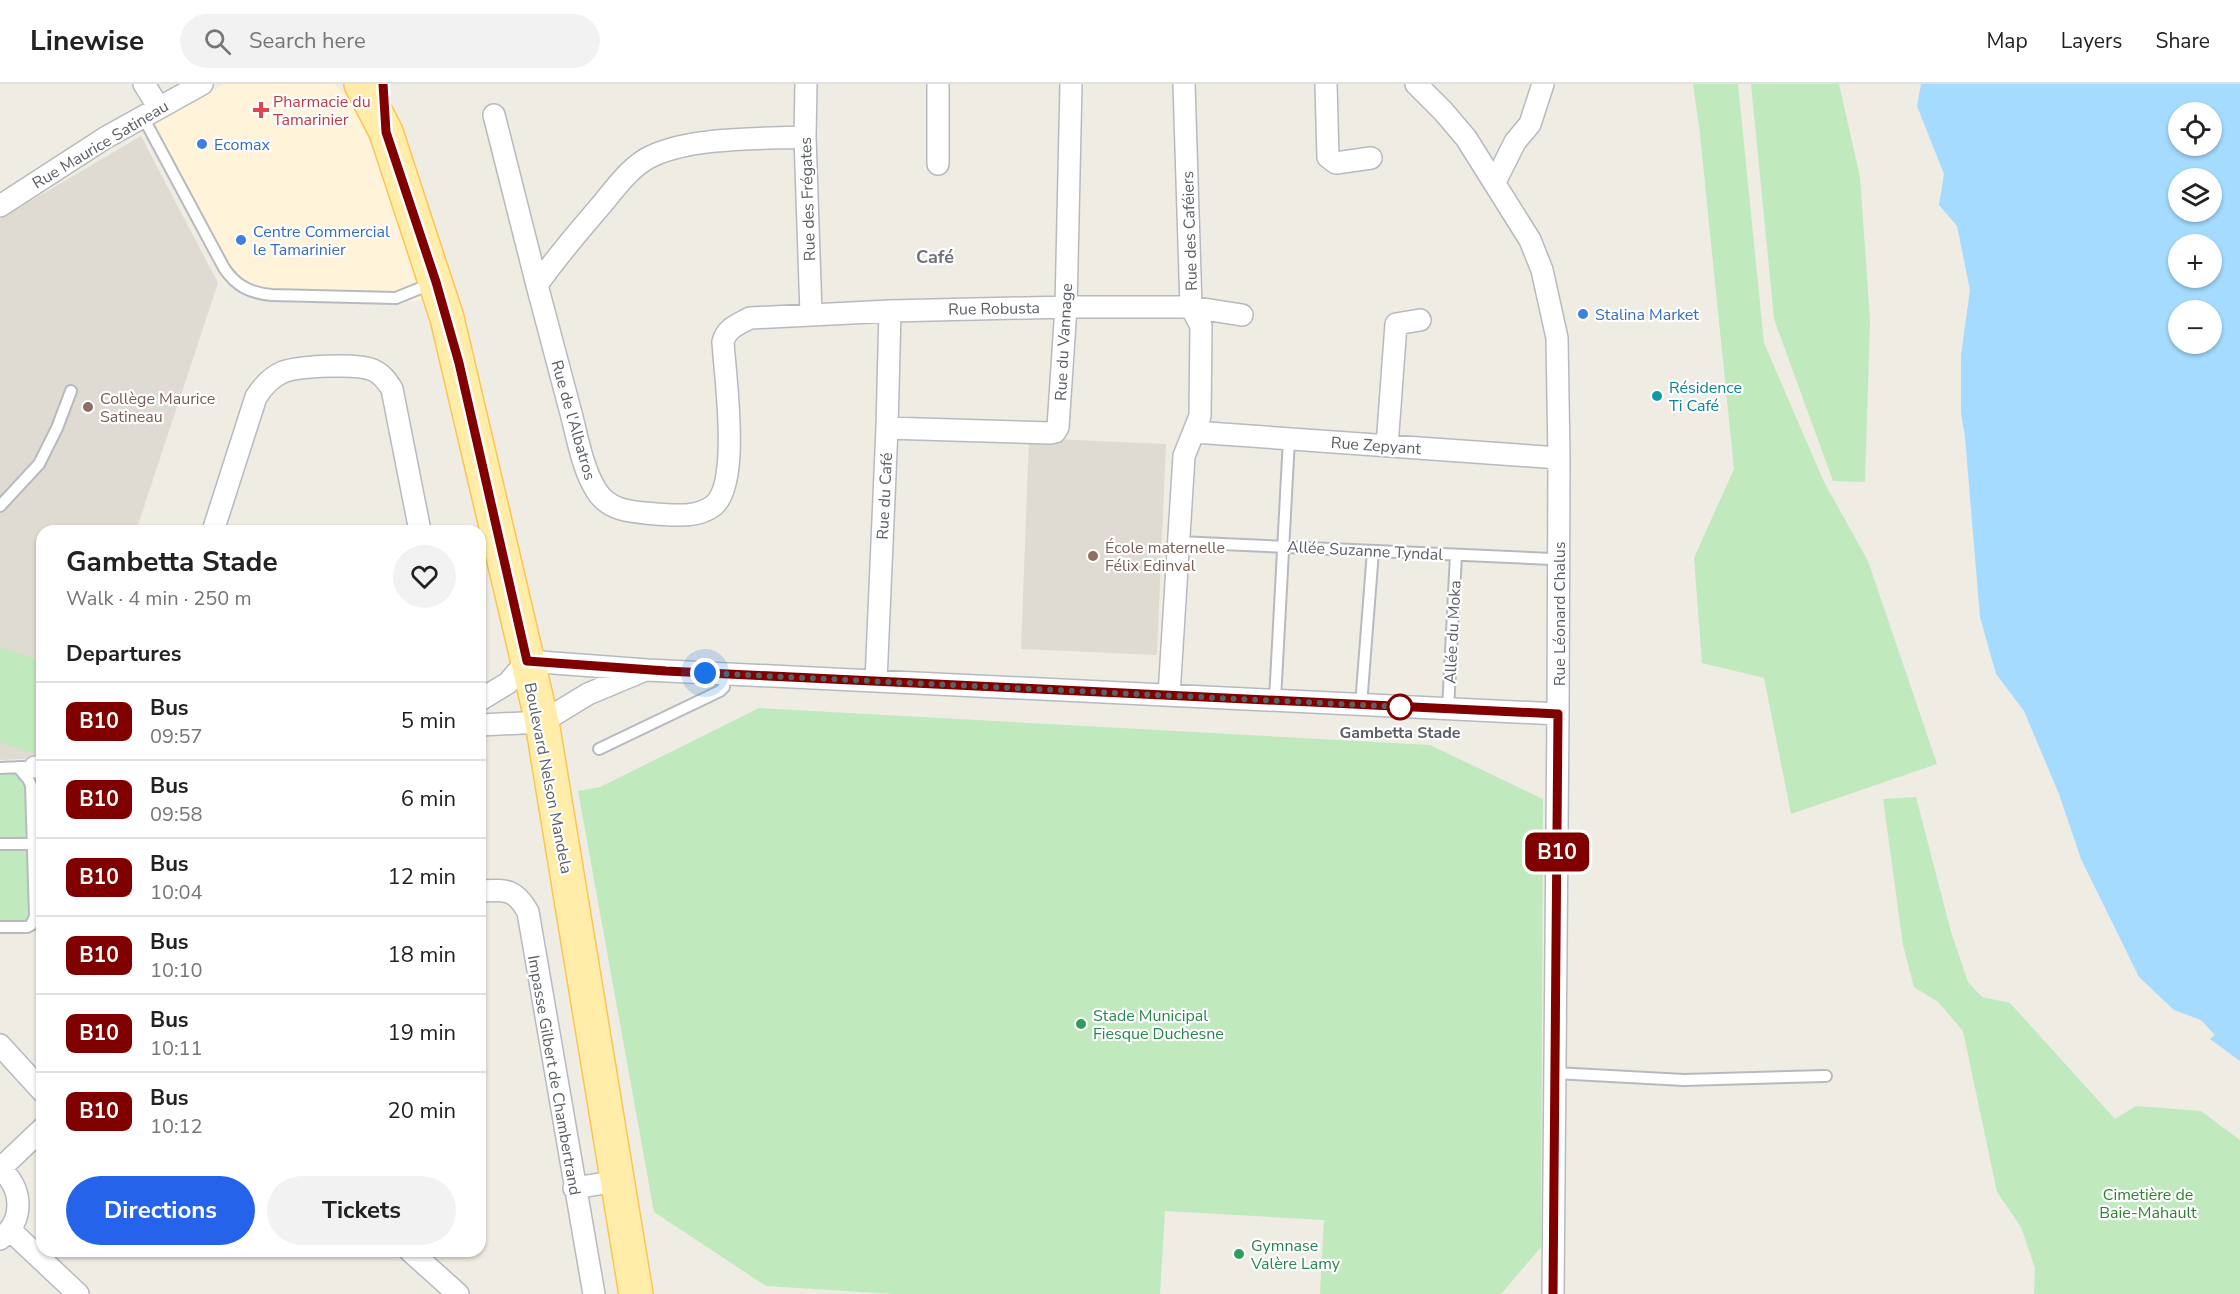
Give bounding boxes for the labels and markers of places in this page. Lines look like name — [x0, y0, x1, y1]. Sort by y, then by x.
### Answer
place label: Pharmacie du Tamarinier — [273, 91, 371, 131]
marker: Pharmacie du Tamarinier — [254, 103, 268, 117]
place label: Ecomax — [214, 134, 271, 156]
marker: Ecomax — [195, 137, 209, 151]
place label: Centre Commercial le Tamarinier — [253, 221, 390, 261]
marker: Centre Commercial le Tamarinier — [234, 233, 248, 247]
place label: Stalina Market — [1595, 304, 1699, 326]
marker: Stalina Market — [1576, 307, 1590, 321]
place label: Résidence Ti Café — [1669, 377, 1742, 417]
place label: Collège Maurice Satineau — [100, 388, 215, 428]
marker: Résidence Ti Café — [1650, 389, 1664, 403]
marker: Collège Maurice Satineau — [81, 400, 95, 414]
place label: École maternelle Félix Edinval — [1105, 537, 1225, 577]
marker: École maternelle Félix Edinval — [1086, 549, 1100, 563]
marker: Gambetta Stade — [1387, 694, 1413, 720]
place label: Gambetta Stade — [1340, 722, 1461, 744]
place label: Stade Municipal Fiesque Duchesne — [1093, 1005, 1224, 1045]
marker: Stade Municipal Fiesque Duchesne — [1074, 1017, 1088, 1031]
place label: Gymnase Valère Lamy — [1250, 1235, 1341, 1275]
marker: Gymnase Valère Lamy — [1232, 1247, 1246, 1261]

